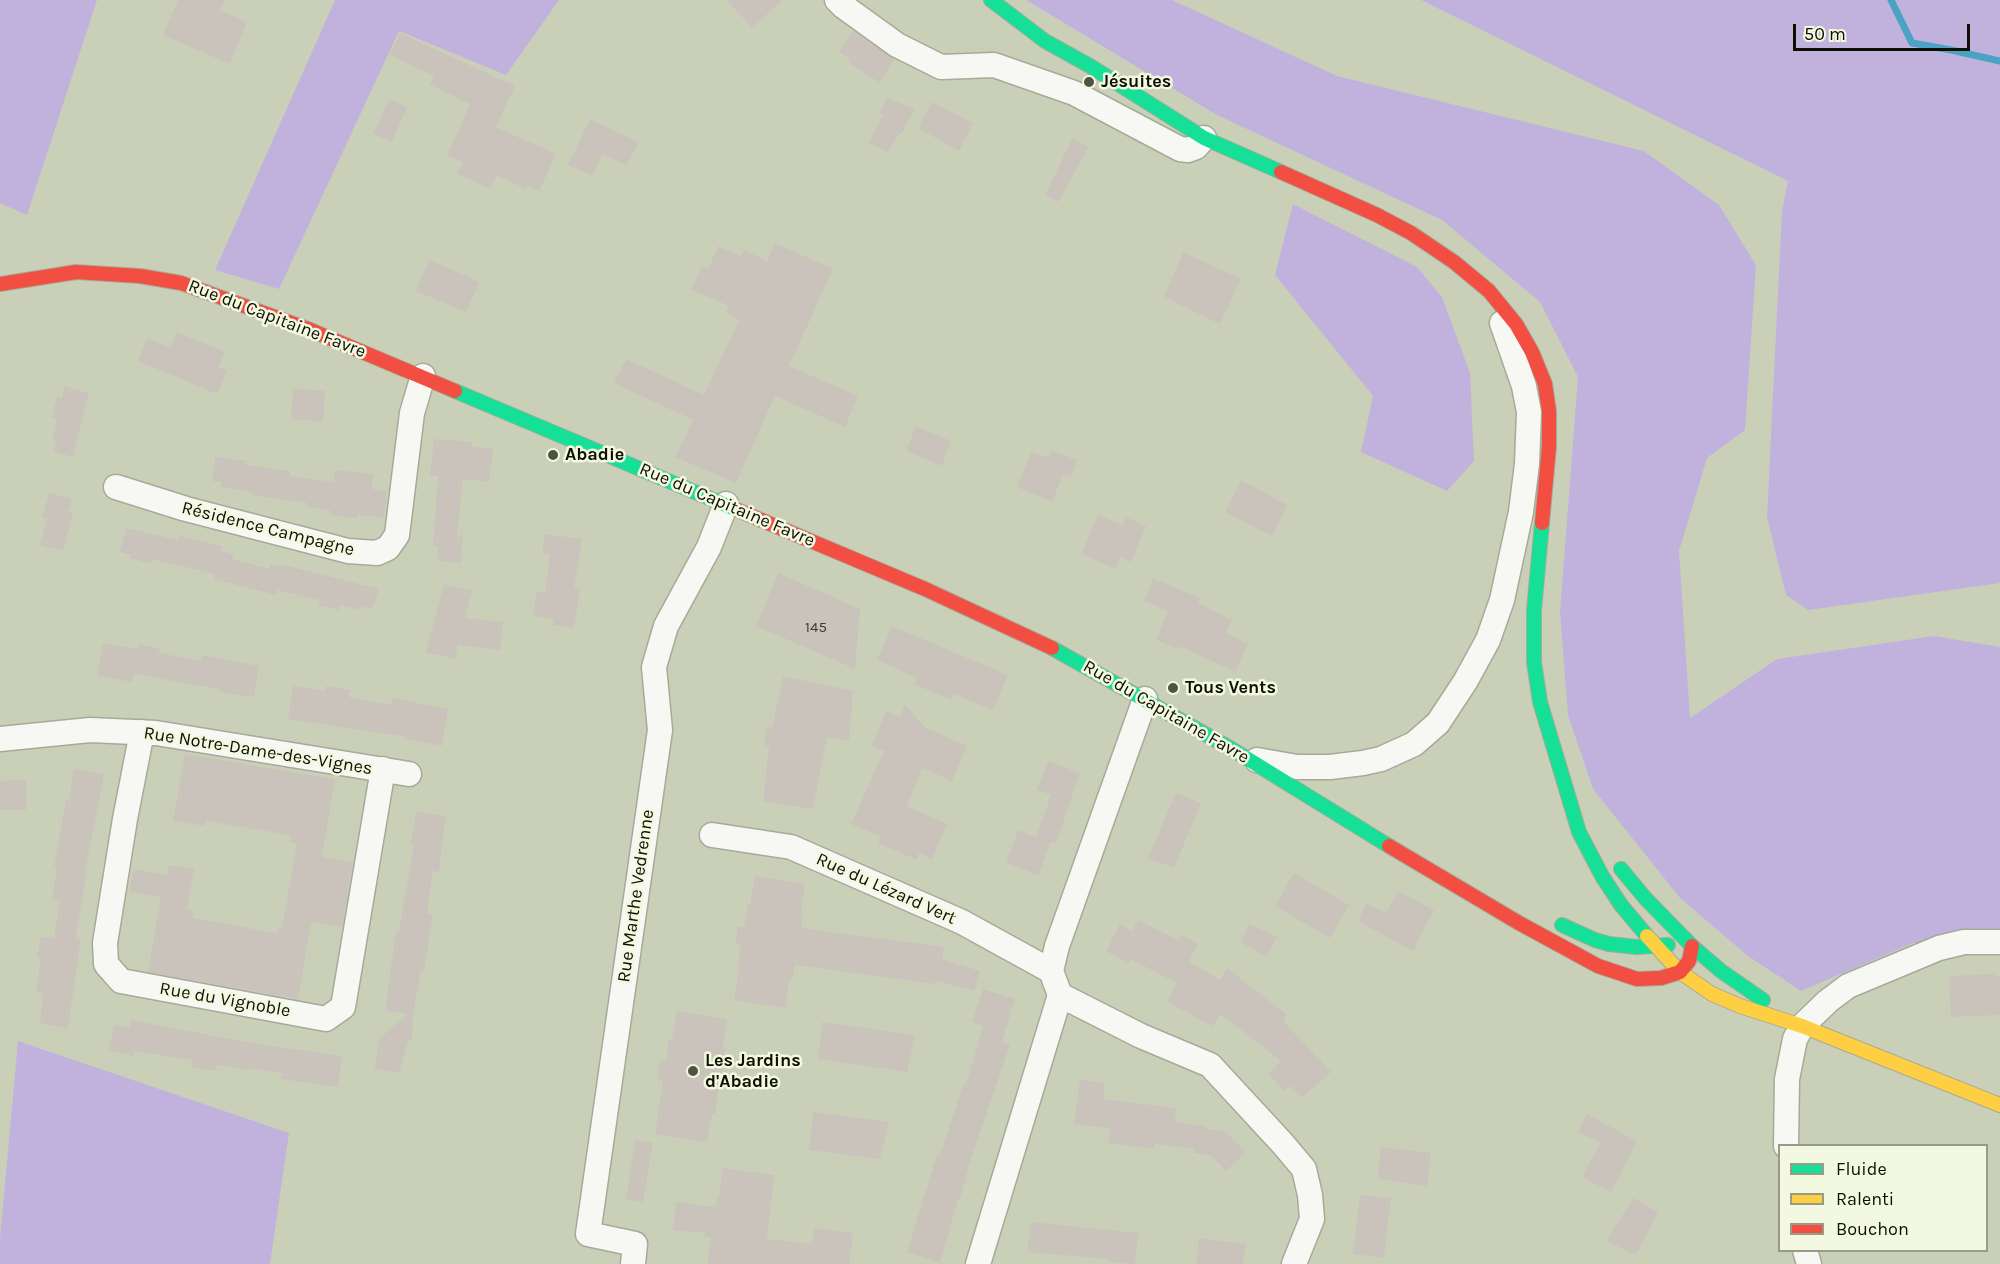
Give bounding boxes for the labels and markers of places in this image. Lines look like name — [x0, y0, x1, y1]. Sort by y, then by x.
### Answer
place label: Jésuites — [1101, 71, 1171, 93]
marker: Jésuites — [1082, 75, 1096, 89]
place label: Abadie — [565, 444, 624, 466]
marker: Abadie — [546, 448, 560, 462]
place label: Tous Vents — [1185, 677, 1276, 699]
marker: Tous Vents — [1166, 681, 1180, 695]
place label: Les Jardins d'Abadie — [705, 1050, 801, 1092]
marker: Les Jardins d'Abadie — [686, 1064, 700, 1078]

